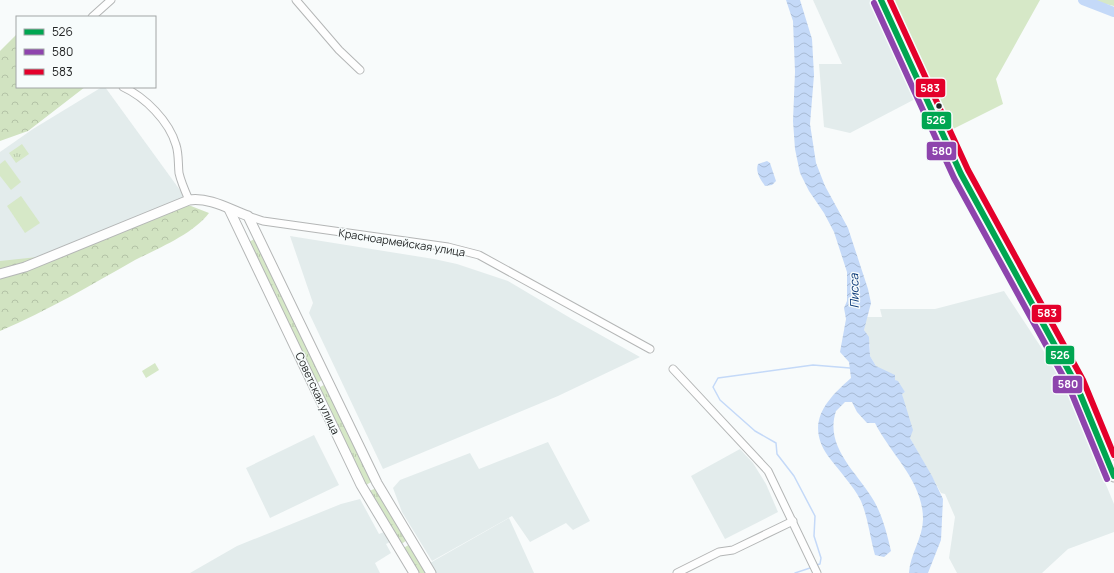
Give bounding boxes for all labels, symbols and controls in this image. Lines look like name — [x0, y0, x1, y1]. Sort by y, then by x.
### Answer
legend — [16, 16, 156, 88]
text: 526 — [52, 23, 73, 40]
text: 580 — [52, 43, 73, 60]
text: 583 — [52, 63, 73, 80]
line badge: 583 — [915, 78, 946, 98]
text: 583 — [920, 80, 940, 95]
unlabelled marker — [934, 101, 944, 111]
line badge: 526 — [921, 111, 952, 130]
text: 526 — [926, 112, 946, 127]
line badge: 580 — [926, 141, 957, 161]
text: 580 — [932, 143, 952, 158]
street label: Красноармейская улица — [338, 225, 466, 259]
water label: Писса — [845, 272, 863, 309]
line badge: 583 — [1031, 304, 1062, 323]
text: 583 — [1037, 305, 1057, 320]
line badge: 526 — [1045, 345, 1075, 365]
text: 526 — [1050, 347, 1070, 362]
street label: Советская улица — [292, 349, 344, 437]
line badge: 580 — [1052, 375, 1083, 394]
text: 580 — [1058, 376, 1078, 391]

